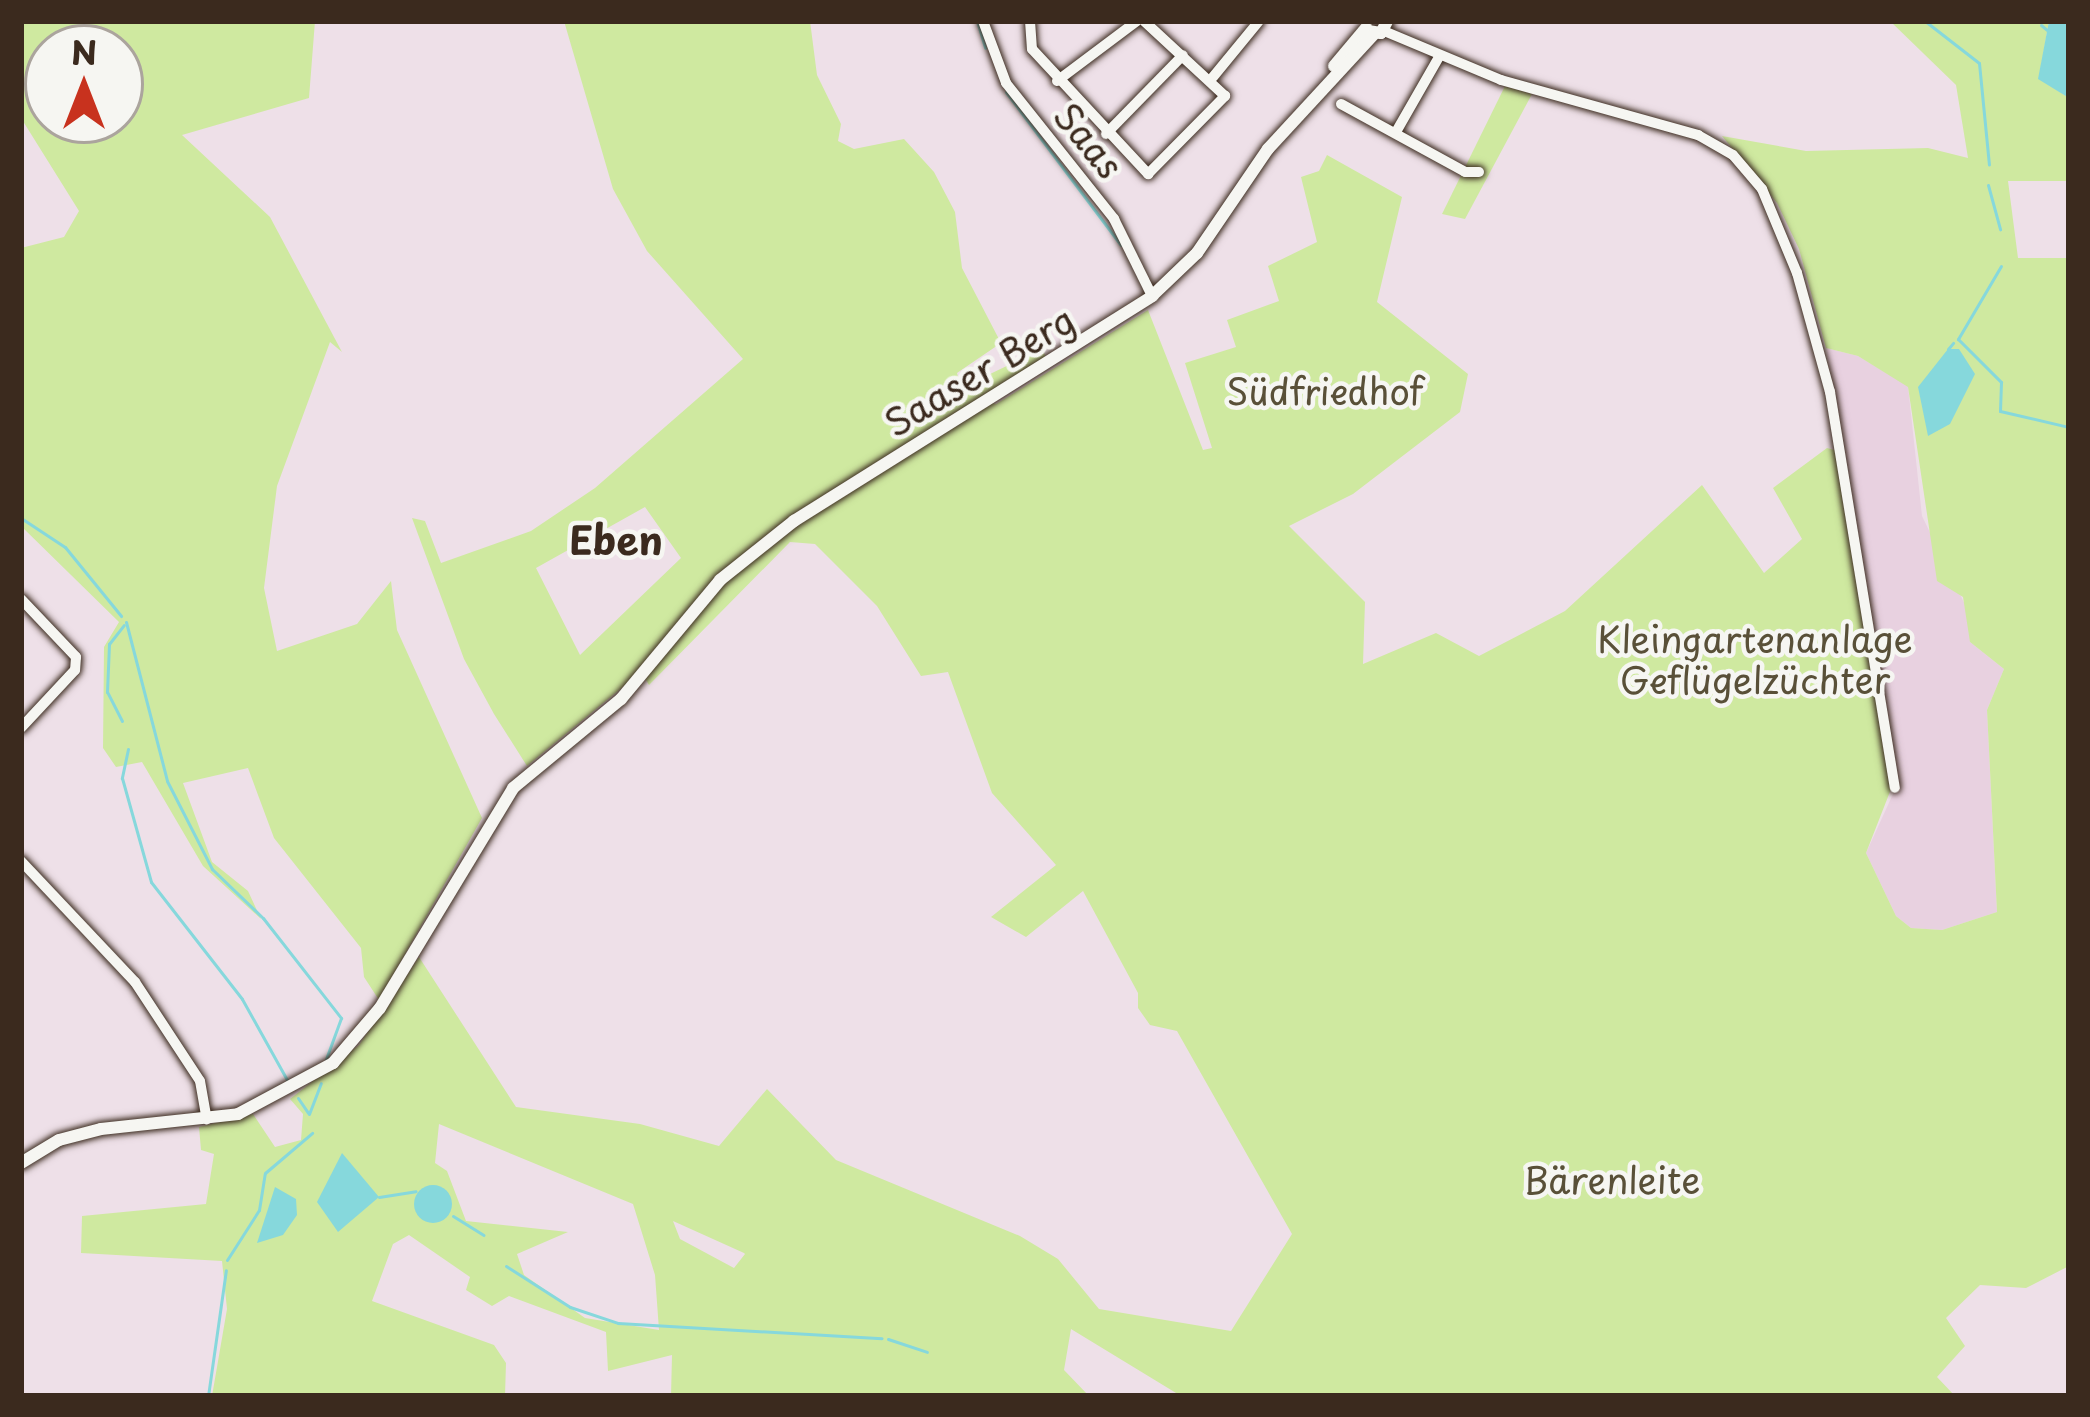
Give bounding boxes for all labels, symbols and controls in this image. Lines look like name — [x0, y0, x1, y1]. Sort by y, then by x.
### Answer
north arrow — [24, 24, 144, 144]
text: N — [71, 26, 97, 76]
street label: Saas — [1046, 94, 1132, 186]
street label: Saaser Berg — [876, 298, 1082, 444]
park label: Südfriedhof — [1227, 369, 1423, 413]
district label: Eben — [569, 516, 663, 562]
park label: Kleingartenanlage Geflügelzüchter — [1597, 616, 1913, 701]
park label: Bärenleite — [1524, 1158, 1700, 1202]

